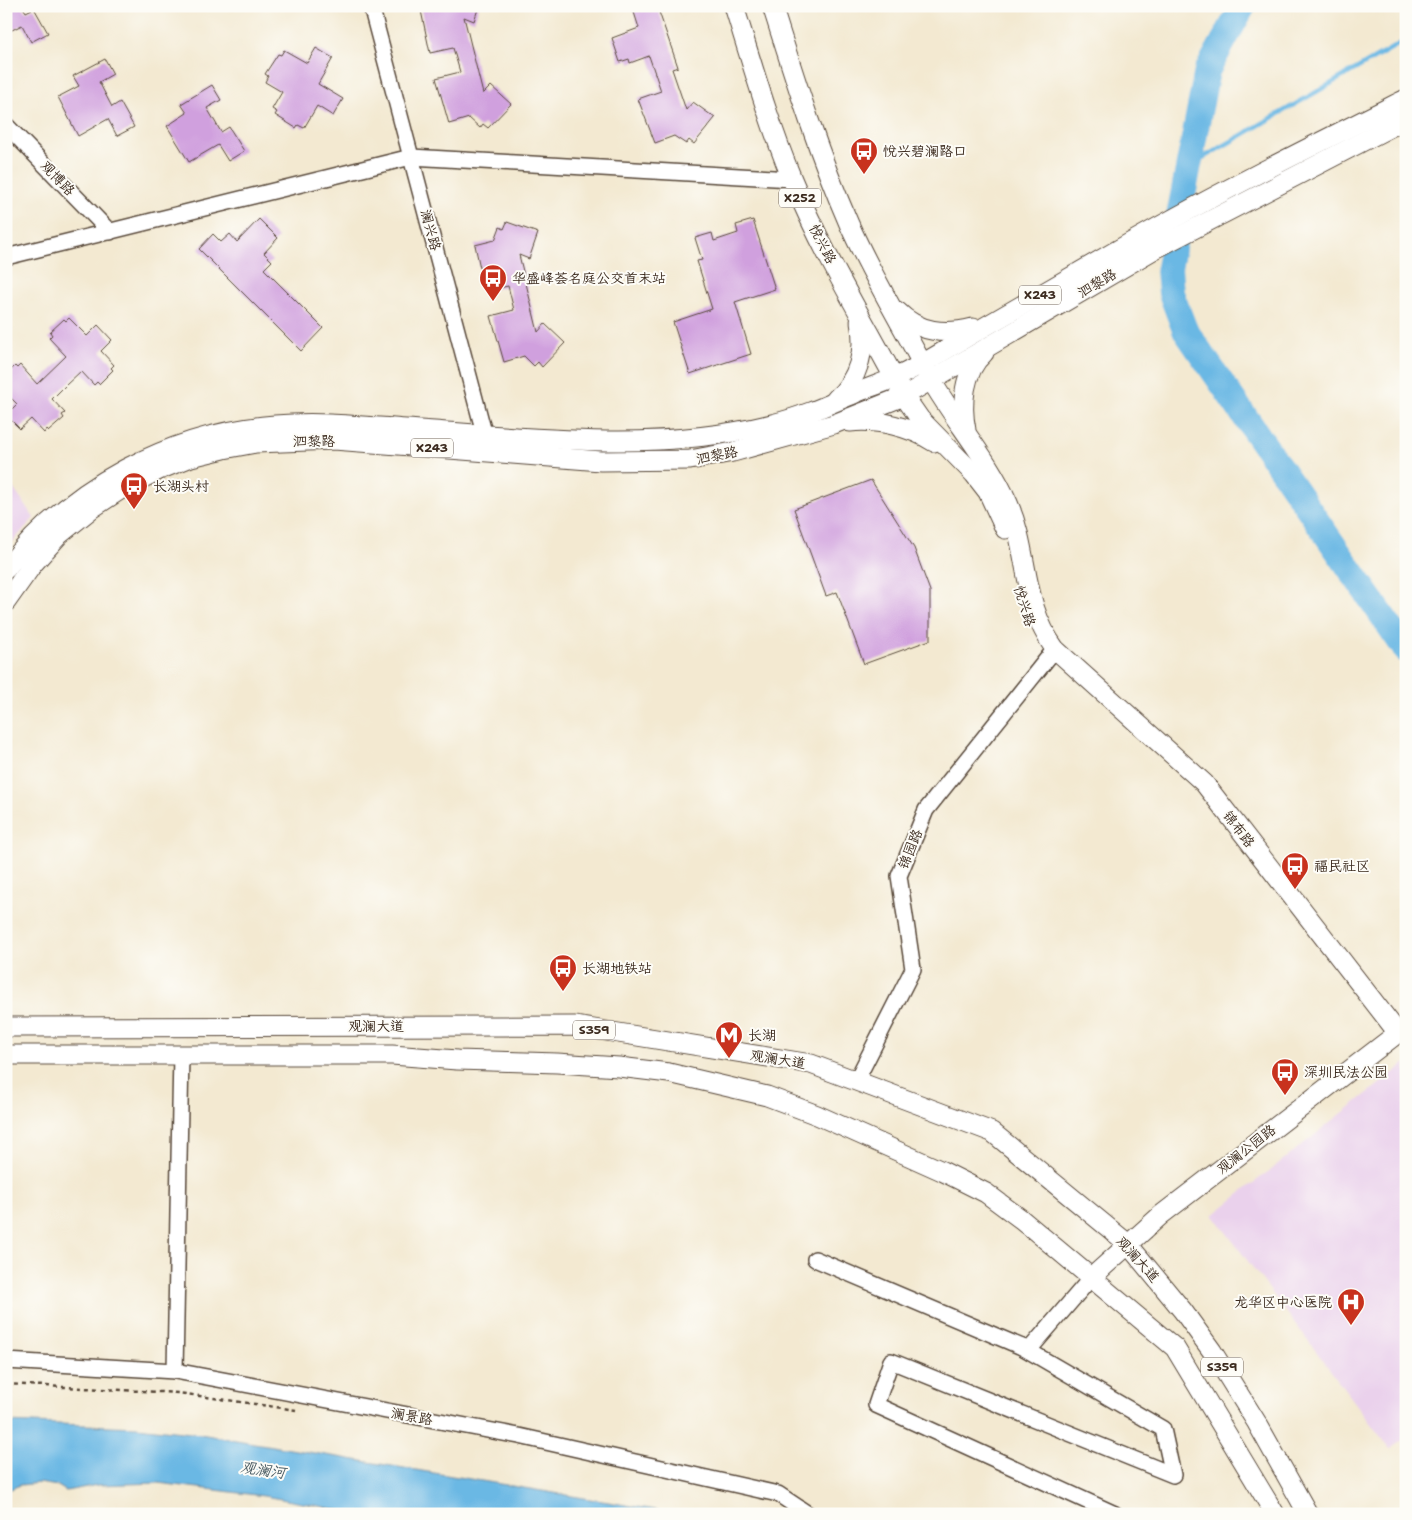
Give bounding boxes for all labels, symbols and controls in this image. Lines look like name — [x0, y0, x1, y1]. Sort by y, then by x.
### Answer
bus stop icon: 悦兴碧澜路口 — [849, 136, 879, 175]
place label: 悦兴碧澜路口 — [883, 142, 967, 160]
street label: 观博路 — [37, 157, 79, 199]
road number: X252 — [779, 188, 821, 208]
street label: 澜兴路 — [417, 207, 445, 253]
street label: 悦兴路 — [805, 221, 841, 267]
bus stop icon: 华盛峰荟名庭公交首末站 — [478, 263, 508, 302]
street label: 泗黎路 — [1074, 264, 1120, 302]
place label: 华盛峰荟名庭公交首末站 — [512, 269, 666, 287]
road number: X243 — [1019, 286, 1061, 304]
street label: 泗黎路 — [293, 432, 335, 450]
road number: X243 — [411, 438, 453, 458]
street label: 泗黎路 — [695, 442, 739, 468]
bus stop icon: 长湖头村 — [119, 471, 149, 510]
place label: 长湖头村 — [153, 477, 209, 495]
street label: 悦兴路 — [1010, 583, 1040, 629]
street label: 锦布路 — [1219, 807, 1259, 851]
street label: 锦园路 — [894, 826, 926, 872]
bus stop icon: 福民社区 — [1280, 851, 1310, 890]
place label: 福民社区 — [1314, 857, 1370, 875]
bus stop icon: 长湖地铁站 — [548, 953, 578, 992]
place label: 长湖地铁站 — [582, 959, 652, 977]
street label: 观澜大道 — [348, 1017, 404, 1035]
road number: S359 — [573, 1020, 615, 1040]
metro station icon: 长湖 — [714, 1020, 744, 1059]
place label: 长湖 — [748, 1026, 776, 1044]
street label: 观澜大道 — [749, 1046, 807, 1072]
bus stop icon: 深圳民法公园 — [1270, 1057, 1300, 1096]
place label: 深圳民法公园 — [1304, 1063, 1388, 1081]
street label: 观澜公园路 — [1213, 1120, 1279, 1178]
street label: 观澜大道 — [1113, 1232, 1163, 1286]
hospital icon: 龙华区中心医院 — [1336, 1287, 1366, 1326]
place label: 龙华区中心医院 — [1234, 1293, 1332, 1311]
road number: S359 — [1201, 1358, 1243, 1376]
street label: 澜景路 — [390, 1403, 434, 1429]
water label: 观澜河 — [239, 1457, 290, 1483]

